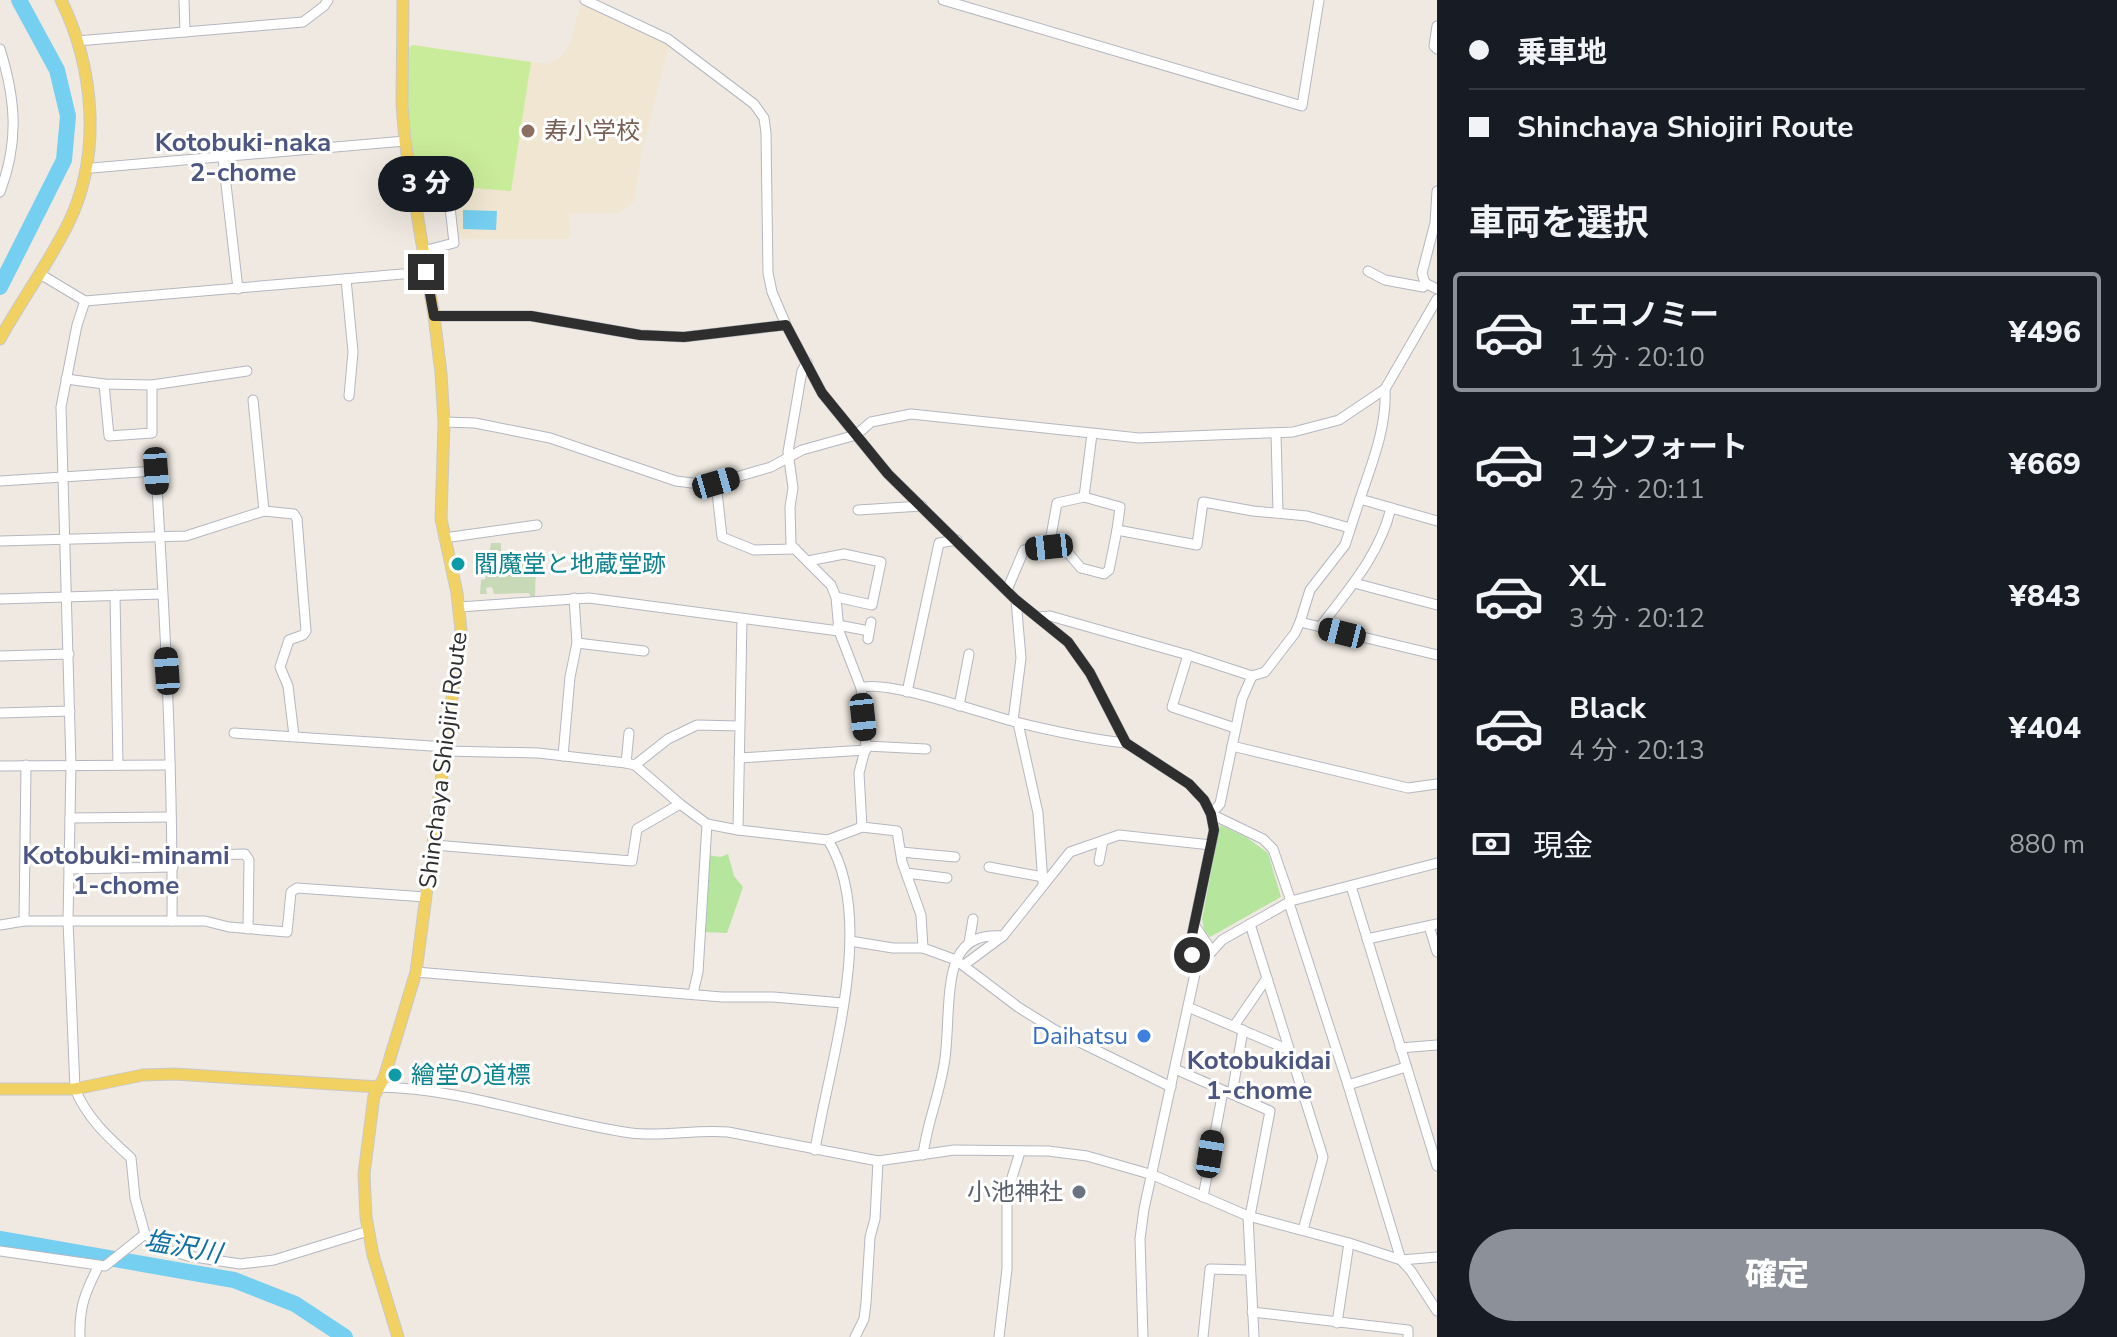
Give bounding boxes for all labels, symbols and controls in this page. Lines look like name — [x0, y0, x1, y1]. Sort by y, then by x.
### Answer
text: 乗車地 — [1517, 32, 1607, 73]
text: Shinchaya Shiojiri Route — [1517, 107, 1853, 148]
place label: 寿小学校 — [544, 115, 640, 147]
marker: 寿小学校 — [519, 122, 537, 140]
district label: Kotobuki-naka 2-chome — [155, 125, 331, 190]
callout: 3 分 — [378, 156, 474, 212]
text: 3 分 — [402, 166, 450, 201]
text: 車両を選択 — [1469, 199, 1649, 248]
route end — [408, 254, 444, 290]
text: エコノミー — [1569, 295, 1719, 336]
icon: car — [1473, 296, 1545, 368]
text: ¥496 — [2009, 312, 2081, 353]
text: 1 分 · 20:10 — [1569, 340, 1705, 375]
text: コンフォート — [1569, 427, 1748, 468]
icon: car — [1473, 428, 1545, 500]
text: ¥669 — [2009, 444, 2081, 485]
car — [142, 446, 170, 496]
car — [690, 465, 742, 501]
text: 2 分 · 20:11 — [1569, 472, 1705, 507]
car — [1024, 533, 1074, 561]
place label: 閻魔堂と地蔵堂跡 — [474, 548, 666, 580]
marker: 閻魔堂と地蔵堂跡 — [449, 555, 467, 573]
text: XL — [1569, 556, 1606, 597]
icon: car — [1473, 560, 1545, 632]
text: ¥843 — [2009, 576, 2081, 617]
text: 3 分 · 20:12 — [1569, 601, 1705, 636]
car — [1316, 616, 1368, 650]
street label: Shinchaya Shiojiri Route — [411, 630, 475, 890]
car — [153, 646, 181, 696]
text: Black — [1569, 688, 1646, 729]
car — [849, 692, 877, 742]
icon: car — [1473, 692, 1545, 764]
text: ¥404 — [2009, 708, 2081, 749]
text: 4 分 · 20:13 — [1569, 733, 1705, 768]
icon: cash — [1469, 822, 1513, 866]
text: 現金 — [1533, 826, 1593, 867]
text: 880 m — [2009, 827, 2085, 862]
district label: Kotobuki-minami 1-chome — [22, 838, 230, 903]
route start — [1174, 937, 1210, 973]
place label: Daihatsu — [1032, 1020, 1128, 1052]
marker: Daihatsu — [1135, 1027, 1153, 1045]
district label: Kotobukidai 1-chome — [1187, 1043, 1331, 1108]
place label: 繪堂の道標 — [411, 1059, 531, 1091]
marker: 繪堂の道標 — [386, 1066, 404, 1084]
car — [1194, 1128, 1226, 1180]
place label: 小池神社 — [967, 1176, 1063, 1208]
marker: 小池神社 — [1070, 1183, 1088, 1201]
water label: 塩沢川 — [142, 1223, 227, 1272]
button: 確定 — [1469, 1229, 2085, 1321]

